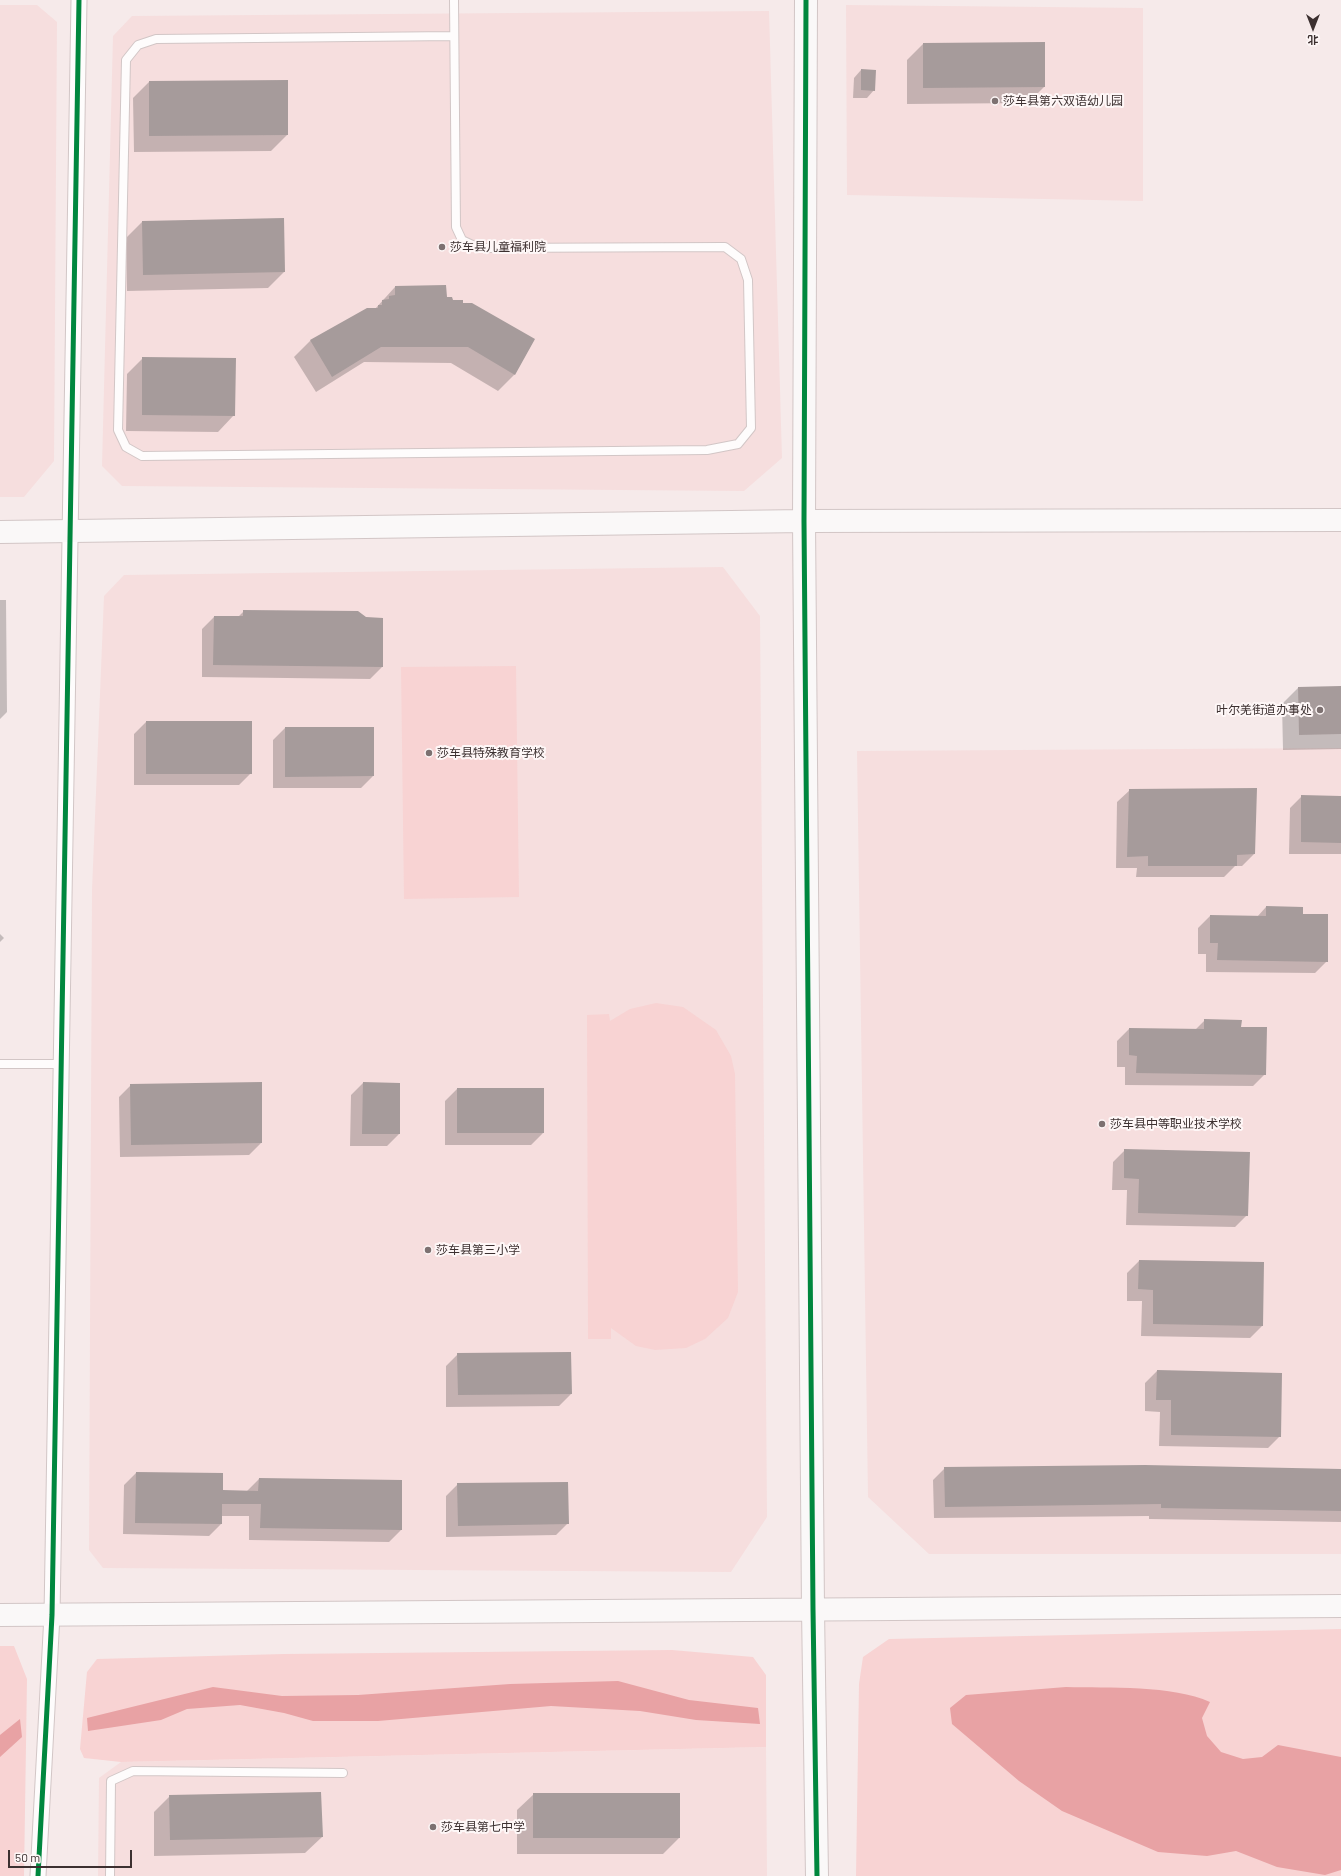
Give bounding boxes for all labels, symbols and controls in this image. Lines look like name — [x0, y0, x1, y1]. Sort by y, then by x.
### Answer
north arrow — [1293, 8, 1333, 48]
text: 北 — [1308, 34, 1319, 47]
place label: 莎车县第六双语幼儿园 — [1003, 94, 1123, 108]
marker: 莎车县第六双语幼儿园 — [990, 96, 1000, 106]
place label: 莎车县儿童福利院 — [450, 240, 546, 254]
marker: 莎车县儿童福利院 — [437, 242, 447, 252]
place label: 叶尔羌街道办事处 — [1216, 703, 1312, 717]
marker: 叶尔羌街道办事处 — [1315, 705, 1325, 715]
place label: 莎车县特殊教育学校 — [437, 746, 545, 760]
marker: 莎车县特殊教育学校 — [424, 748, 434, 758]
place label: 莎车县中等职业技术学校 — [1110, 1117, 1242, 1131]
marker: 莎车县中等职业技术学校 — [1097, 1119, 1107, 1129]
place label: 莎车县第三小学 — [436, 1243, 520, 1257]
marker: 莎车县第三小学 — [423, 1245, 433, 1255]
place label: 莎车县第七中学 — [441, 1820, 525, 1834]
marker: 莎车县第七中学 — [428, 1822, 438, 1832]
scale bar — [10, 1842, 134, 1868]
text: 50 m — [15, 1850, 40, 1864]

